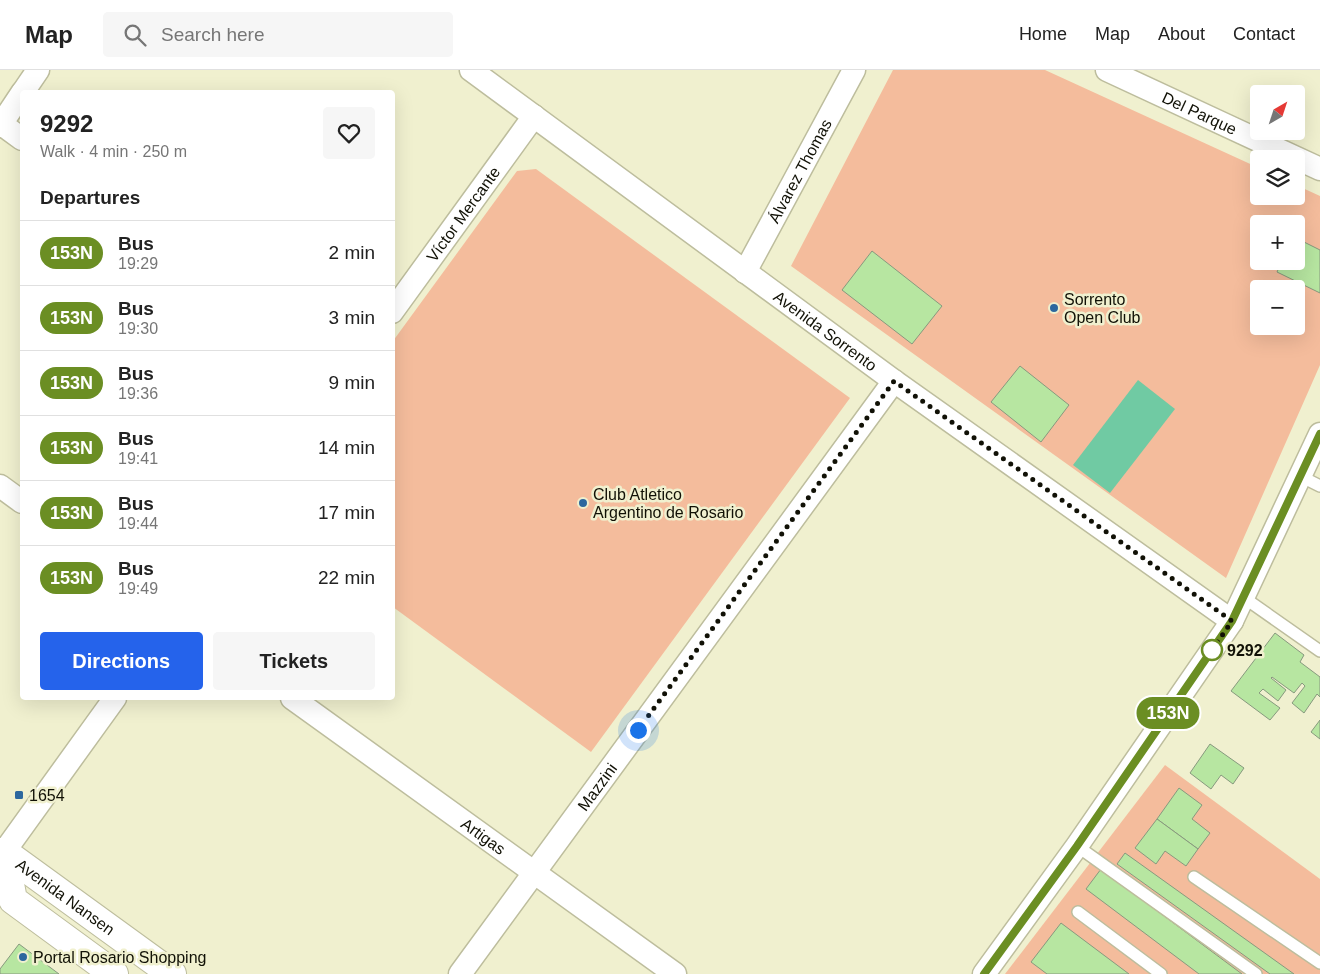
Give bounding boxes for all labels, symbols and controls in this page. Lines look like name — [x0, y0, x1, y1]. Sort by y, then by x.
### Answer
search box — [103, 12, 453, 57]
text: Map — [25, 21, 73, 48]
icon: search — [121, 21, 149, 49]
text: Search here — [161, 24, 265, 45]
text: Home — [1019, 24, 1067, 44]
text: Map — [1095, 24, 1130, 44]
text: About — [1158, 24, 1205, 44]
text: Contact — [1233, 24, 1295, 44]
north arrow — [1250, 85, 1305, 140]
map controls — [1250, 85, 1305, 335]
street label: Del Parque — [1160, 88, 1239, 138]
button: heart — [323, 107, 375, 159]
text: 9292 — [40, 110, 93, 137]
street label: Álvarez Thomas — [764, 116, 834, 226]
text: Walk · 4 min · 250 m — [40, 143, 187, 160]
button: layers — [1250, 150, 1305, 205]
street label: Víctor Mercante — [423, 163, 503, 265]
text: Departures — [40, 187, 140, 208]
button: + — [1250, 215, 1305, 270]
text: Bus — [118, 233, 154, 254]
text: 2 min — [329, 242, 375, 263]
text: 153N — [50, 243, 93, 263]
text: 19:29 — [118, 255, 158, 272]
button: − — [1250, 280, 1305, 335]
street label: Avenida Sorrento — [771, 287, 880, 374]
place label: Sorrento Open Club — [1064, 291, 1141, 326]
text: Bus — [118, 298, 154, 319]
marker: Sorrento Open Club — [1048, 302, 1060, 314]
text: 3 min — [329, 307, 375, 328]
text: 153N — [50, 308, 93, 328]
text: 19:30 — [118, 320, 158, 337]
text: Bus — [118, 363, 154, 384]
text: 9 min — [329, 372, 375, 393]
text: 153N — [50, 373, 93, 393]
text: 19:36 — [118, 385, 158, 402]
text: Bus — [118, 428, 154, 449]
text: 14 min — [318, 437, 375, 458]
text: 153N — [50, 438, 93, 458]
text: 19:41 — [118, 450, 158, 467]
place label: Club Atletico Argentino de Rosario — [593, 486, 743, 521]
text: Bus — [118, 493, 154, 514]
marker: Club Atletico Argentino de Rosario — [577, 497, 589, 509]
text: 17 min — [318, 502, 375, 523]
text: 153N — [50, 503, 93, 523]
text: 19:44 — [118, 515, 158, 532]
text: Bus — [118, 558, 154, 579]
text: 22 min — [318, 567, 375, 588]
text: 153N — [50, 568, 93, 588]
text: 19:49 — [118, 580, 158, 597]
button: Directions — [40, 632, 203, 690]
button: Tickets — [213, 632, 375, 690]
marker: 9292 — [1201, 639, 1223, 661]
place label: 9292 — [1227, 642, 1263, 659]
line badge: 153N — [1133, 697, 1203, 729]
text: 153N — [1146, 703, 1190, 723]
your location — [626, 718, 651, 743]
street label: Mazzini — [574, 760, 620, 814]
place label: 1654 — [29, 787, 65, 804]
marker: 1654 — [13, 789, 25, 801]
street label: Artigas — [458, 815, 509, 857]
street label: Avenida Nansen — [13, 855, 118, 938]
place label: Portal Rosario Shopping — [33, 949, 206, 966]
marker: Portal Rosario Shopping — [17, 951, 29, 963]

